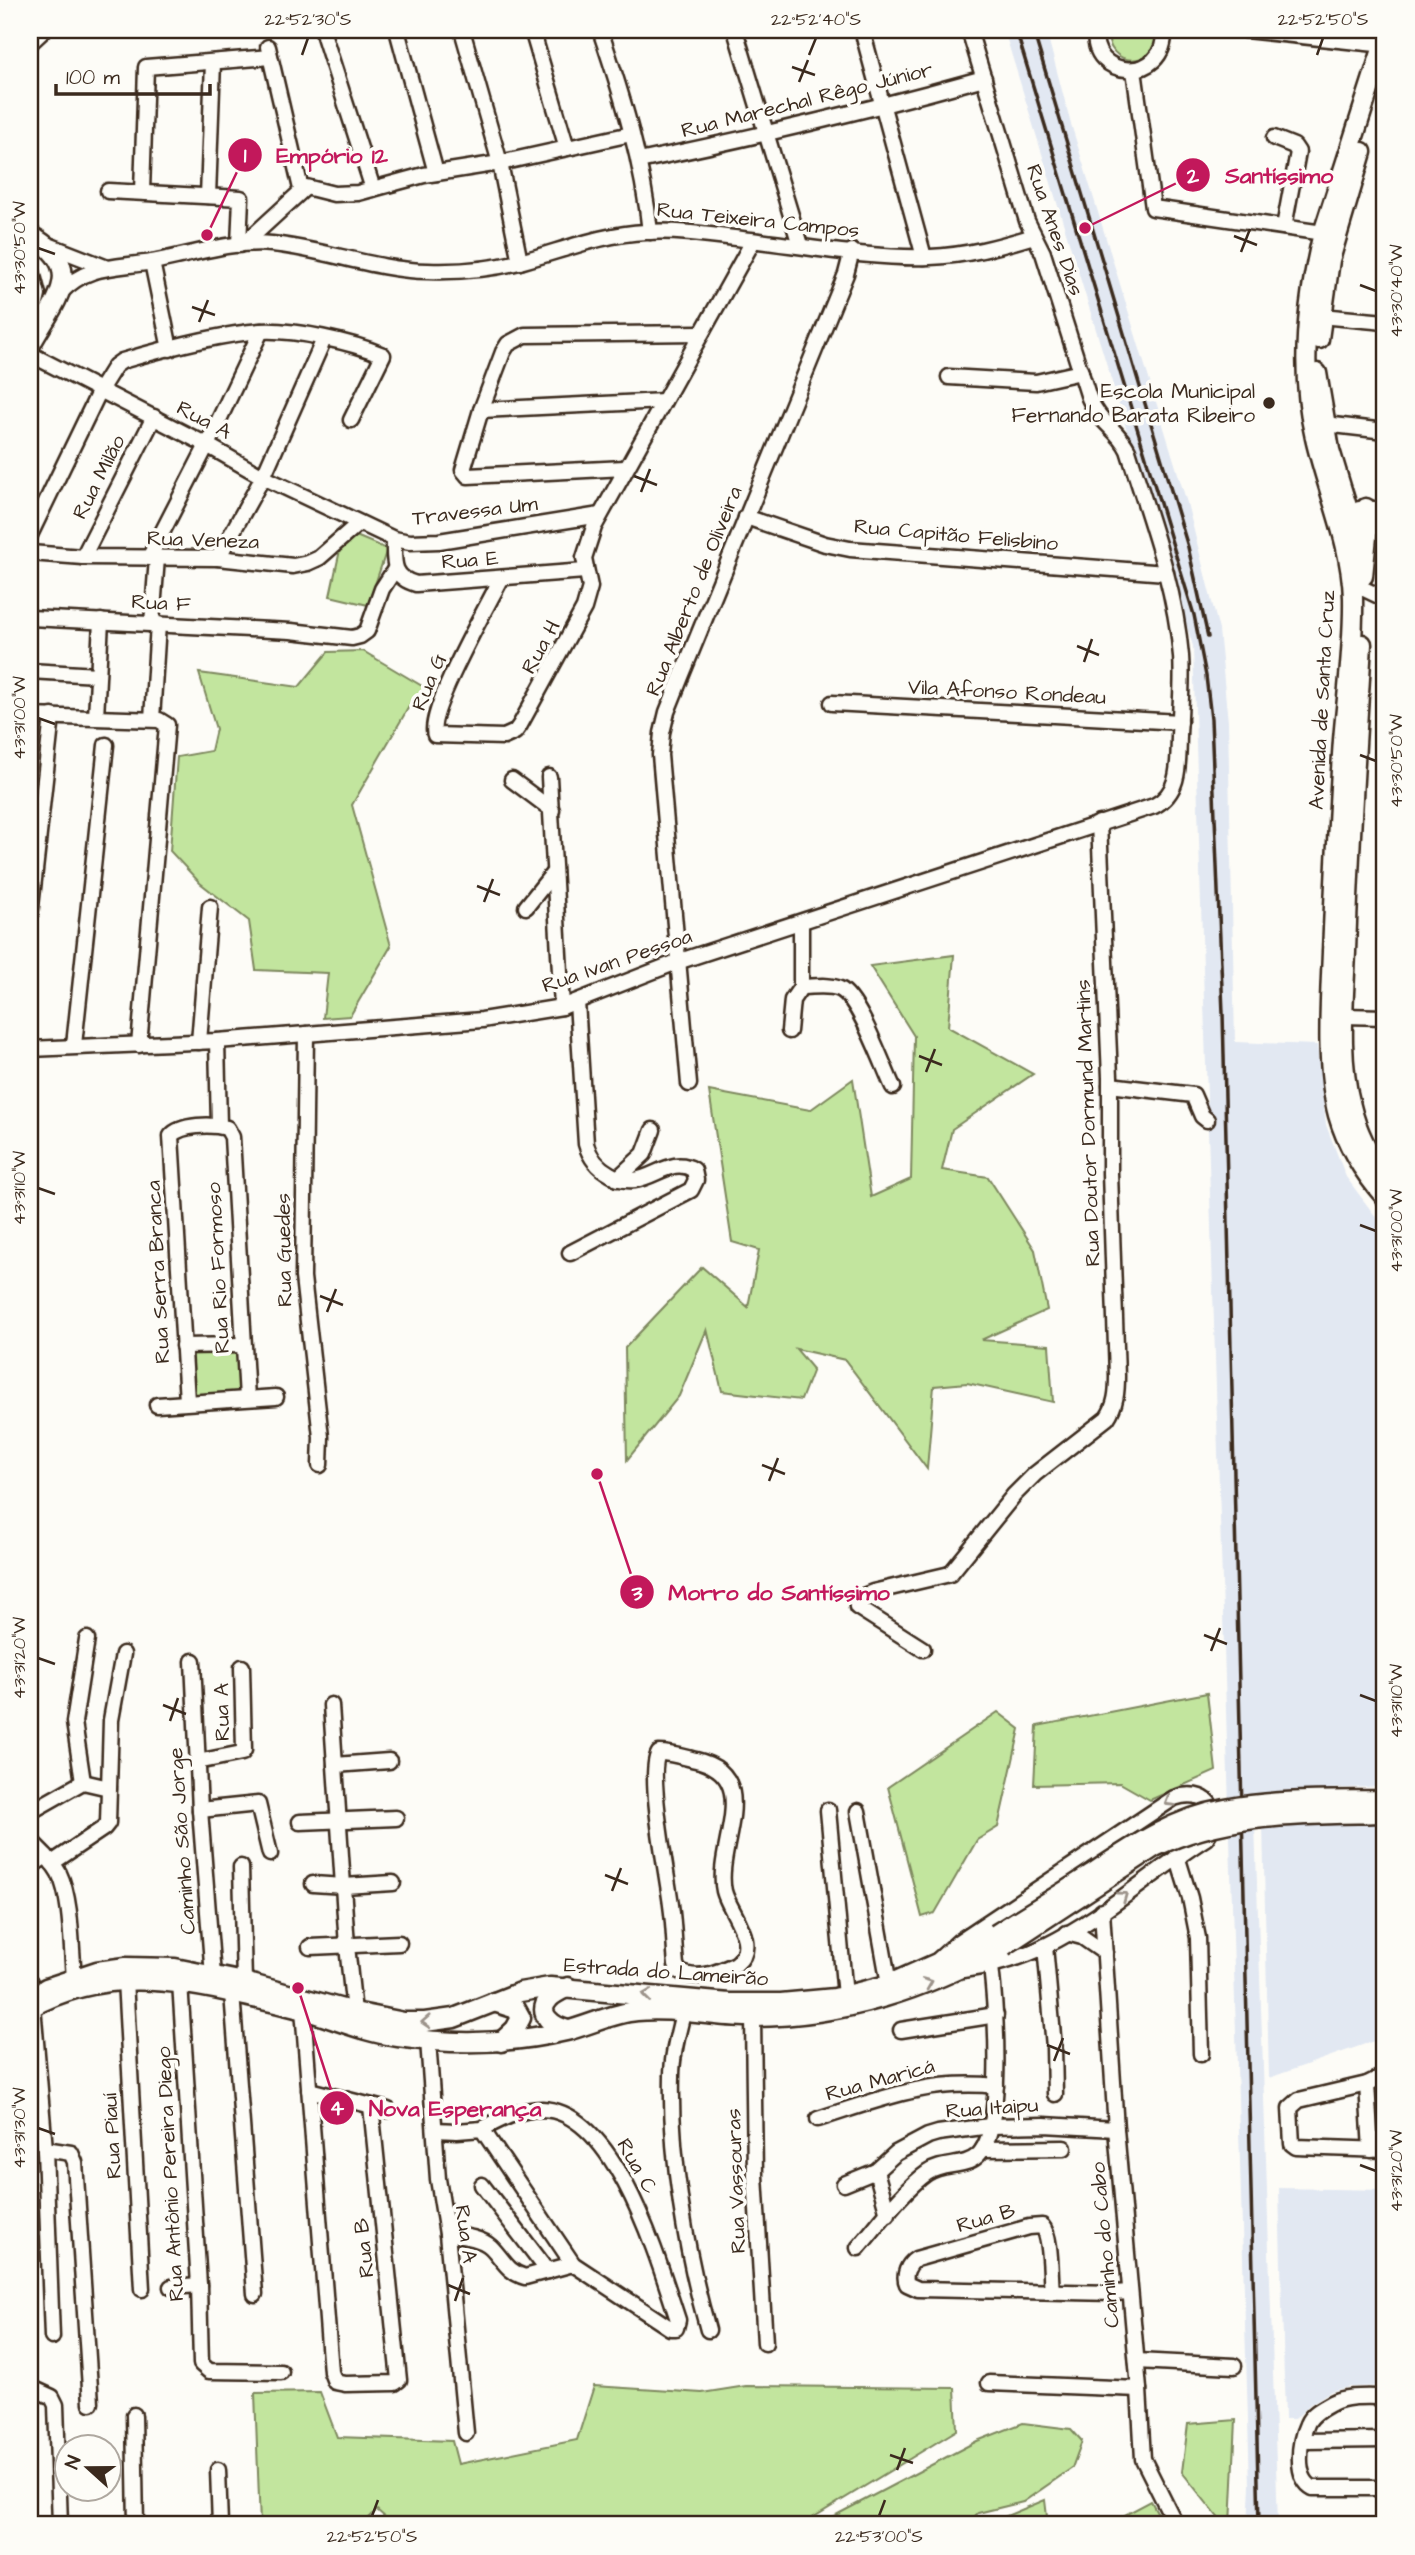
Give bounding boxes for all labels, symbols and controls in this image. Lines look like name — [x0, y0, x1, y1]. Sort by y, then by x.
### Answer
text: 22°52'30"S — [265, 7, 351, 32]
text: 22°52'40"S — [771, 7, 861, 32]
text: 22°52'50"S — [1278, 7, 1368, 32]
scale bar — [56, 52, 210, 96]
street label: Rua Marechal Rêgo Júnior — [678, 55, 937, 147]
text: 100 m — [66, 63, 121, 92]
callout: Empório 12 — [228, 133, 402, 177]
text: Empório 12 — [276, 140, 389, 172]
text: 1 — [244, 141, 247, 170]
callout: Santíssimo — [1176, 153, 1347, 197]
text: Santíssimo — [1224, 160, 1333, 192]
street label: Rua Anes Dias — [1019, 161, 1091, 299]
text: 2 — [1186, 162, 1200, 191]
street label: Rua Teixeira Campos — [655, 195, 861, 246]
text: 43°30'50"W — [7, 201, 32, 295]
text: 43°30'40"W — [1384, 244, 1409, 338]
place label: Escola Municipal Fernando Barata Ribeiro — [1011, 377, 1255, 430]
street label: Rua A — [172, 394, 237, 447]
marker: Escola Municipal Fernando Barata Ribeiro — [1261, 395, 1277, 411]
street label: Rua Milão — [65, 430, 133, 524]
street label: Rua Alberto de Oliveira — [639, 482, 749, 700]
street label: Travessa Um — [411, 489, 540, 533]
street label: Rua Capitão Felisbino — [853, 512, 1059, 559]
street label: Rua Veneza — [146, 524, 260, 556]
street label: Rua E — [440, 544, 500, 576]
street label: Rua F — [131, 587, 192, 619]
street label: Avenida de Santa Cruz — [1302, 589, 1342, 810]
street label: Rua H — [514, 615, 568, 679]
street label: Rua G — [404, 649, 454, 715]
street label: Vila Afonso Rondeau — [907, 672, 1107, 712]
text: 43°31'00"W — [7, 676, 32, 760]
text: 43°30'50"W — [1384, 714, 1409, 808]
street label: Rua Ivan Pessoa — [538, 922, 696, 1000]
street label: Rua Doutor Dormund Martins — [1068, 979, 1108, 1267]
text: 43°31'10"W — [7, 1151, 32, 1225]
street label: Rua Serra Branca — [139, 1179, 177, 1364]
street label: Rua Rio Formoso — [199, 1181, 237, 1354]
text: 43°31'00"W — [1384, 1189, 1409, 1273]
street label: Rua Guedes — [269, 1193, 299, 1307]
callout: Morro do Santíssimo — [619, 1570, 904, 1614]
text: Morro do Santíssimo — [668, 1577, 890, 1609]
text: 3 — [631, 1579, 643, 1608]
text: 43°31'20"W — [7, 1617, 32, 1699]
text: 43°31'10"W — [1384, 1664, 1409, 1738]
street label: Rua A — [207, 1682, 237, 1741]
street label: Caminho São Jorge — [161, 1746, 205, 1935]
one-way arrow — [1164, 1794, 1177, 1807]
one-way arrow — [1115, 1892, 1128, 1904]
street label: Estrada do Lameirão — [563, 1950, 769, 1994]
one-way arrow — [921, 1977, 934, 1991]
one-way arrow — [641, 1988, 653, 2003]
one-way arrow — [420, 2014, 431, 2029]
street label: Rua Antônio Pereira Diego — [149, 2046, 193, 2302]
street label: Rua Maricá — [822, 2051, 938, 2108]
callout: Nova Esperança — [319, 2086, 555, 2130]
text: 43°31'30"W — [7, 2087, 32, 2169]
street label: Rua Itaipu — [945, 2090, 1040, 2127]
street label: Rua Piauí — [95, 2092, 129, 2180]
text: Nova Esperança — [369, 2093, 542, 2125]
text: 4 — [330, 2094, 345, 2123]
street label: Rua Vassouras — [719, 2108, 753, 2254]
text: 43°31'20"W — [1384, 2130, 1409, 2212]
street label: Rua C — [610, 2133, 665, 2199]
street label: Caminho do Cabo — [1083, 2161, 1127, 2329]
street label: Rua B — [953, 2196, 1019, 2240]
street label: Rua A — [448, 2203, 484, 2265]
street label: Rua B — [346, 2217, 382, 2279]
north arrow — [52, 2432, 122, 2502]
text: N — [59, 2452, 88, 2473]
text: 22°52'50"S — [327, 2524, 417, 2549]
text: 22°53'00"S — [835, 2524, 923, 2549]

